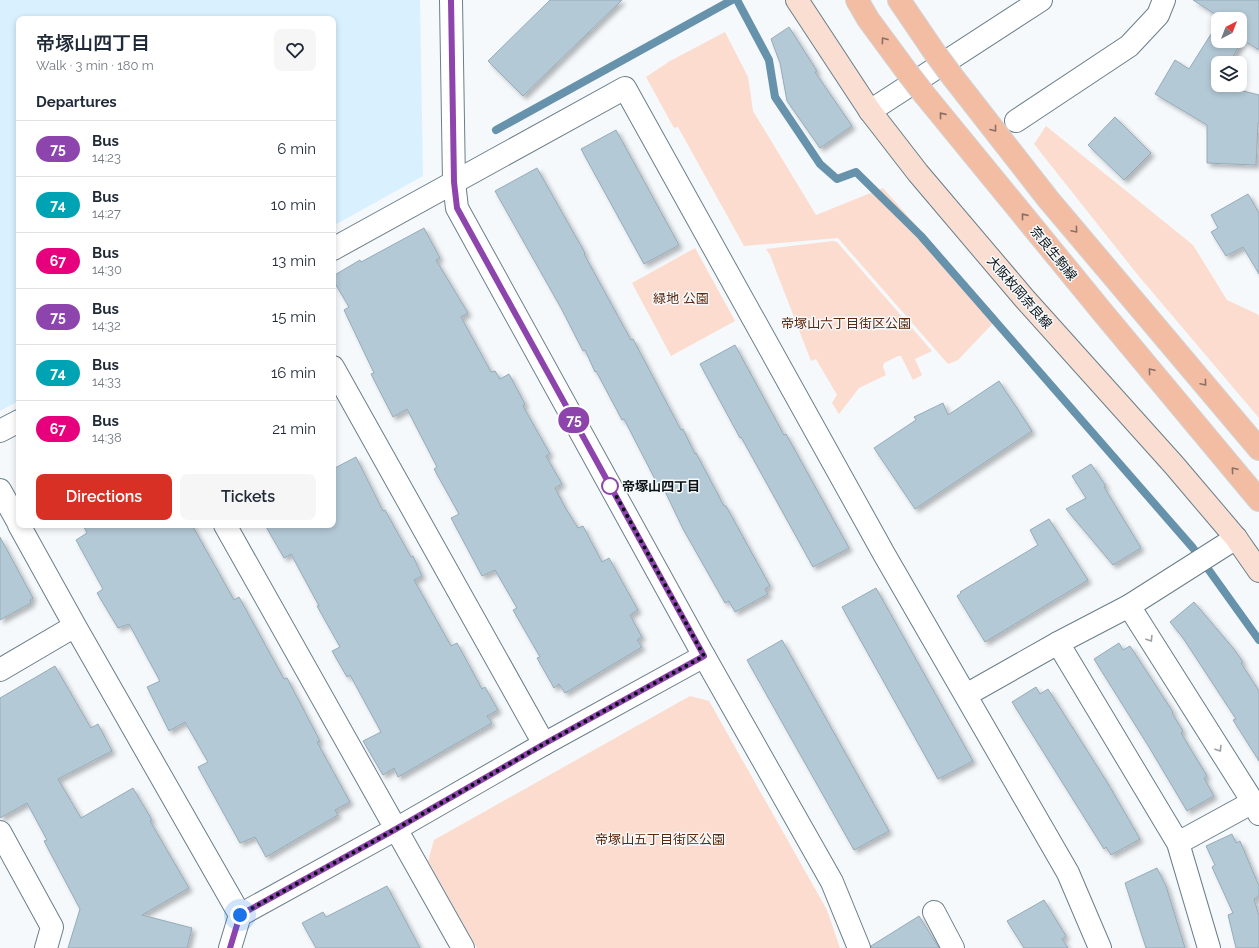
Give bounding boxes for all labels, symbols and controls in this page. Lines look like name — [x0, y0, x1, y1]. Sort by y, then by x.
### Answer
north arrow — [1211, 12, 1247, 48]
map controls — [1211, 12, 1247, 92]
button: heart — [274, 29, 316, 71]
text: 帝塚山四丁目 — [36, 32, 150, 54]
one-way arrow — [882, 38, 889, 45]
button: layers — [1211, 56, 1247, 92]
text: Walk · 3 min · 180 m — [36, 58, 154, 73]
text: Departures — [36, 93, 117, 111]
one-way arrow — [939, 113, 946, 120]
one-way arrow — [989, 124, 996, 131]
text: Bus — [92, 132, 119, 150]
text: 6 min — [277, 140, 316, 158]
text: 75 — [50, 141, 66, 157]
text: 14:23 — [92, 150, 121, 165]
text: Bus — [92, 188, 119, 206]
text: 10 min — [271, 196, 316, 214]
text: 74 — [50, 197, 66, 213]
text: 14:27 — [92, 206, 121, 221]
one-way arrow — [1021, 214, 1028, 221]
street label: 奈良生駒線 — [1027, 223, 1080, 283]
one-way arrow — [1070, 226, 1077, 233]
text: Bus — [92, 244, 119, 262]
text: 13 min — [272, 252, 316, 270]
text: 67 — [50, 253, 66, 269]
street label: 大阪枚岡奈良線 — [984, 253, 1055, 332]
text: 14:30 — [92, 262, 122, 277]
park label: 緑地 公園 — [653, 291, 709, 306]
text: Bus — [92, 300, 119, 318]
text: 15 min — [272, 308, 316, 326]
text: 75 — [50, 309, 66, 325]
park label: 帝塚山六丁目街区公園 — [781, 316, 911, 331]
text: 14:32 — [92, 318, 121, 333]
text: Bus — [92, 356, 119, 374]
text: 16 min — [271, 364, 316, 382]
text: 74 — [50, 365, 66, 381]
one-way arrow — [1148, 368, 1155, 375]
text: 14:33 — [92, 374, 121, 389]
one-way arrow — [1199, 379, 1206, 386]
line badge: 75 — [556, 407, 592, 433]
text: Bus — [92, 412, 119, 430]
text: 75 — [566, 412, 582, 428]
text: 21 min — [272, 420, 316, 438]
text: 67 — [50, 421, 66, 437]
text: 14:38 — [92, 430, 122, 445]
one-way arrow — [1232, 468, 1239, 475]
button: Directions — [36, 474, 172, 520]
button: Tickets — [180, 474, 316, 520]
marker: 帝塚山四丁目 — [601, 477, 619, 495]
place label: 帝塚山四丁目 — [622, 479, 700, 494]
one-way arrow — [1145, 635, 1153, 642]
one-way arrow — [1215, 745, 1222, 752]
park label: 帝塚山五丁目街区公園 — [595, 832, 725, 847]
your location — [230, 905, 250, 925]

